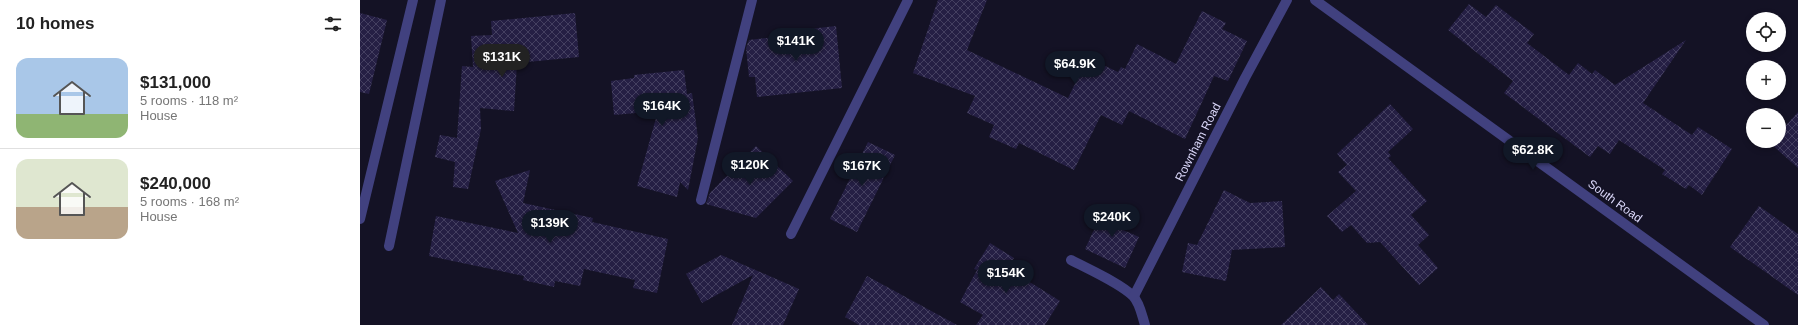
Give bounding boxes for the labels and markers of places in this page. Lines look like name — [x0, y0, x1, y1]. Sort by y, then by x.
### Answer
pin: $141K — [768, 28, 824, 62]
pin: $131K — [474, 44, 530, 78]
pin: $64.9K — [1042, 51, 1108, 85]
pin: $164K — [634, 93, 690, 127]
pin: $62.8K — [1500, 137, 1566, 171]
pin: $120K — [722, 152, 778, 186]
pin: $167K — [834, 153, 890, 187]
pin: $240K — [1084, 204, 1140, 238]
pin: $139K — [522, 210, 578, 244]
pin: $154K — [978, 260, 1034, 294]

